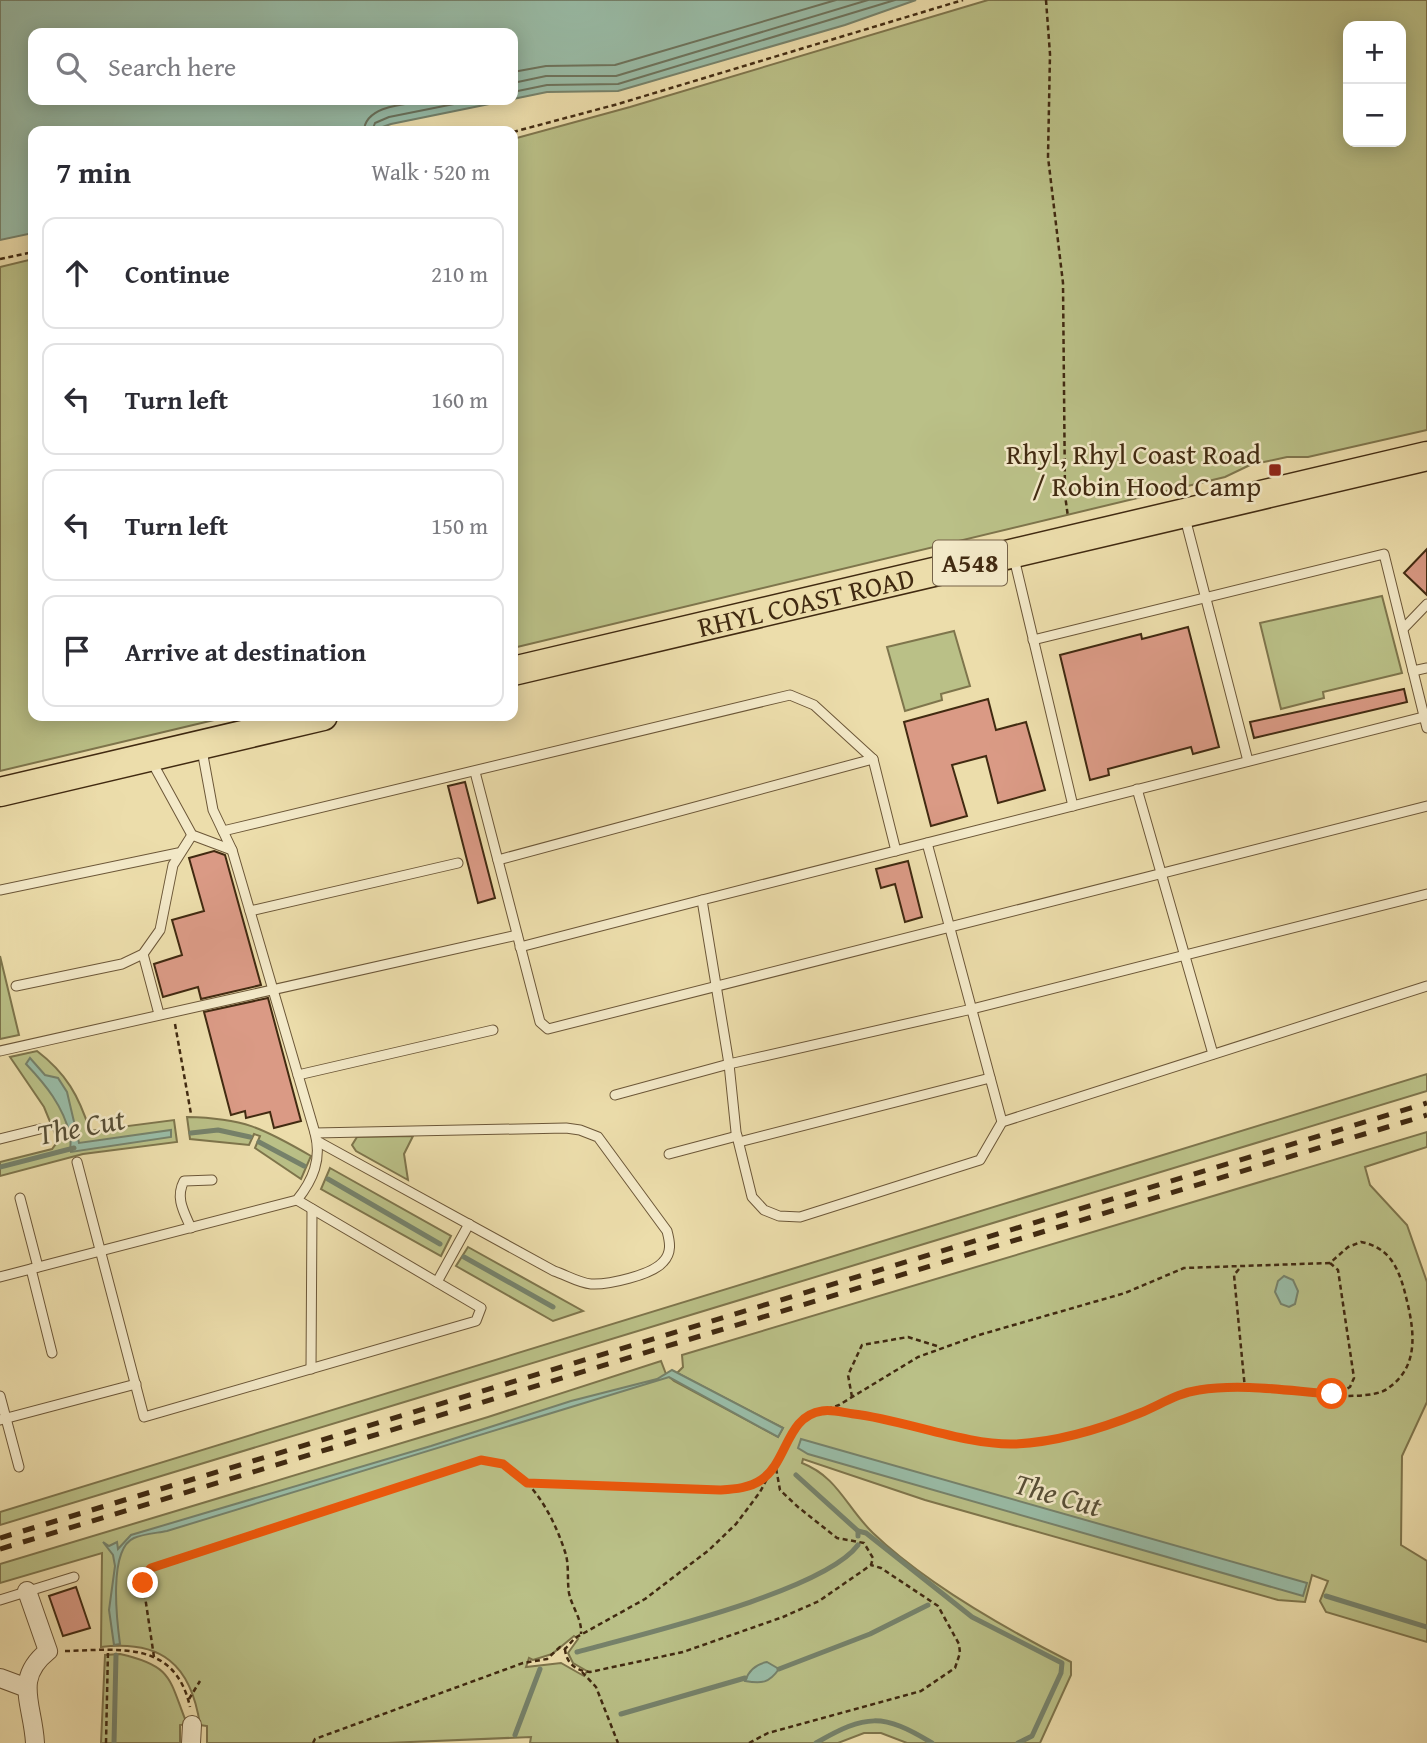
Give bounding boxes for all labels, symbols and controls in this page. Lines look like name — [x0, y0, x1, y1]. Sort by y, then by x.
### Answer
map controls — [1343, 21, 1406, 147]
button: + — [1343, 21, 1406, 84]
search box — [28, 28, 518, 105]
text: Search here — [108, 47, 236, 86]
icon: search — [52, 48, 90, 86]
button: − — [1343, 84, 1406, 147]
text: 7 min — [56, 150, 131, 194]
text: Walk · 520 m — [371, 155, 490, 188]
icon: ahead — [58, 254, 96, 292]
text: Continue — [125, 254, 230, 293]
text: 210 m — [431, 257, 488, 290]
icon: left — [58, 380, 96, 418]
text: Turn left — [125, 380, 228, 419]
text: 160 m — [431, 383, 488, 416]
place label: Rhyl, Rhyl Coast Road / Robin Hood Camp — [1006, 433, 1261, 506]
marker: Rhyl, Rhyl Coast Road / Robin Hood Camp — [1267, 462, 1283, 478]
icon: left — [58, 506, 96, 544]
text: Turn left — [125, 506, 228, 545]
text: 150 m — [431, 509, 488, 542]
road number: A548 — [933, 540, 1007, 586]
street label: RHYL COAST ROAD — [693, 556, 918, 647]
icon: arrive — [58, 632, 96, 670]
text: Arrive at destination — [125, 632, 366, 671]
water label: The Cut — [33, 1096, 129, 1156]
route start — [1316, 1378, 1347, 1409]
water label: The Cut — [1010, 1461, 1107, 1528]
route end — [127, 1567, 158, 1598]

